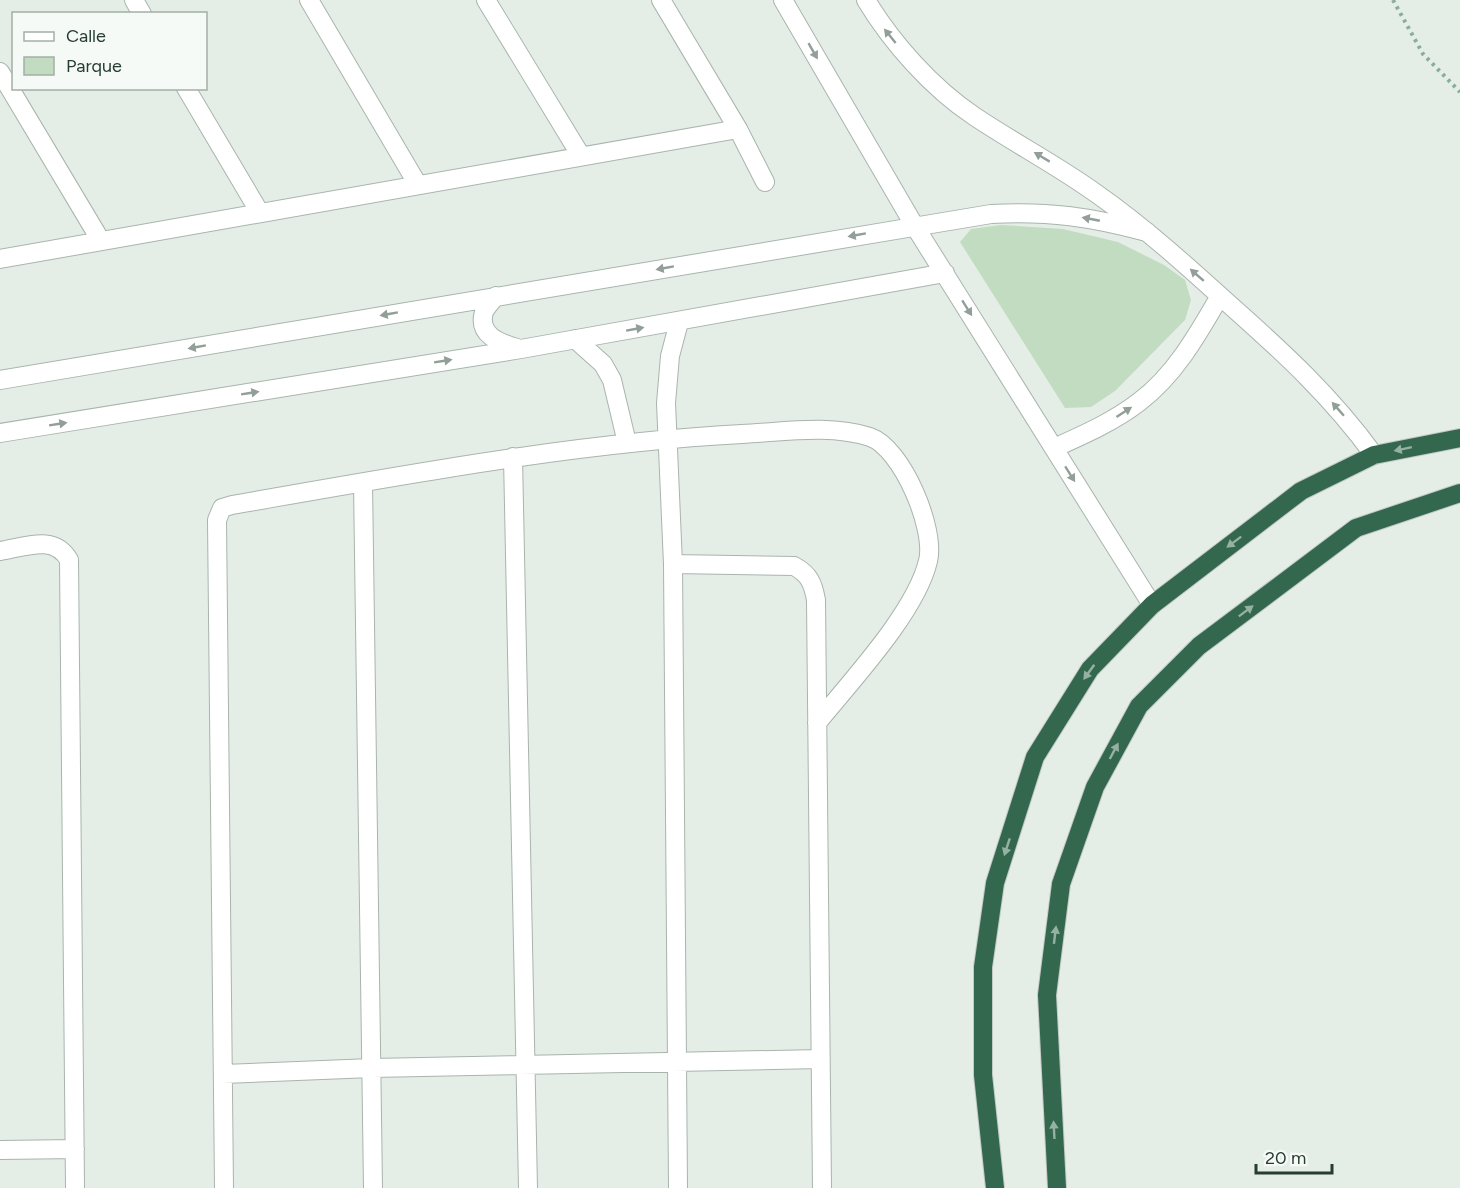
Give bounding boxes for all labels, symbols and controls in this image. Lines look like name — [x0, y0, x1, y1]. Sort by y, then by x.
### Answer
legend — [12, 12, 207, 90]
text: Calle — [66, 25, 106, 47]
one-way arrow — [885, 29, 897, 44]
one-way arrow — [808, 42, 818, 59]
text: Parque — [66, 55, 122, 77]
one-way arrow — [1034, 151, 1050, 162]
one-way arrow — [1081, 214, 1100, 223]
one-way arrow — [847, 231, 866, 240]
one-way arrow — [655, 264, 674, 273]
one-way arrow — [1189, 268, 1204, 282]
one-way arrow — [961, 300, 972, 316]
one-way arrow — [380, 310, 399, 319]
one-way arrow — [626, 324, 645, 333]
one-way arrow — [188, 343, 207, 352]
one-way arrow — [433, 357, 452, 366]
one-way arrow — [241, 388, 260, 397]
one-way arrow — [1332, 402, 1345, 417]
one-way arrow — [1116, 406, 1132, 418]
one-way arrow — [48, 419, 67, 428]
one-way arrow — [1393, 445, 1412, 455]
one-way arrow — [1064, 465, 1075, 482]
one-way arrow — [1226, 536, 1242, 549]
one-way arrow — [1238, 605, 1254, 617]
one-way arrow — [1084, 665, 1096, 680]
one-way arrow — [1109, 742, 1119, 759]
one-way arrow — [1002, 838, 1011, 856]
one-way arrow — [1050, 926, 1060, 945]
one-way arrow — [1049, 1120, 1058, 1139]
scale bar — [1256, 1137, 1332, 1175]
text: 20 m — [1265, 1147, 1306, 1169]

